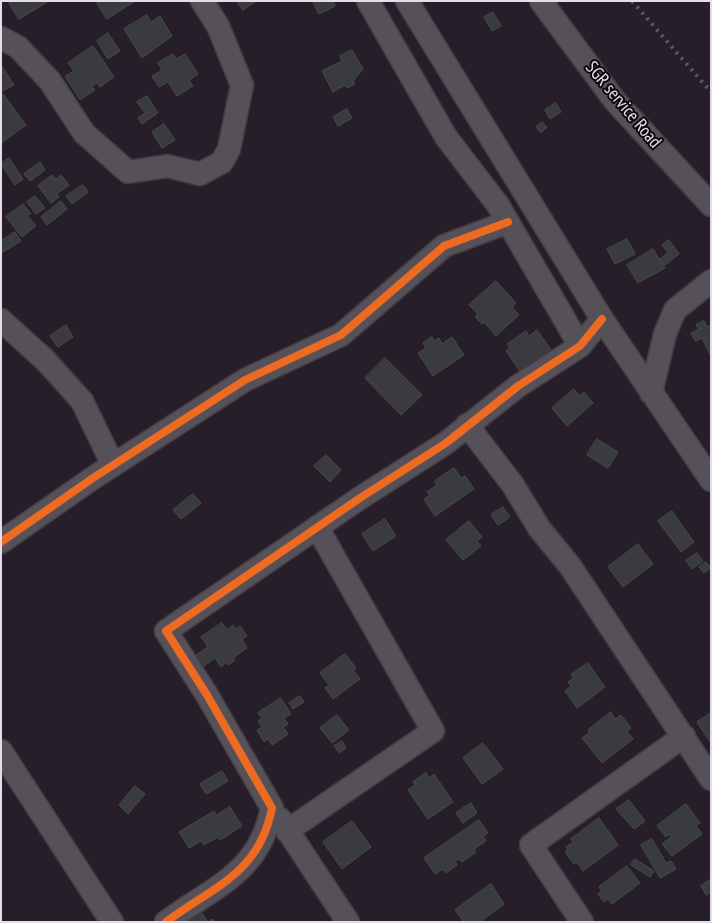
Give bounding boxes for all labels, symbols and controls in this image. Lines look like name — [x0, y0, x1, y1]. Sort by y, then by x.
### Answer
street label: SGR service Road — [581, 57, 665, 153]

